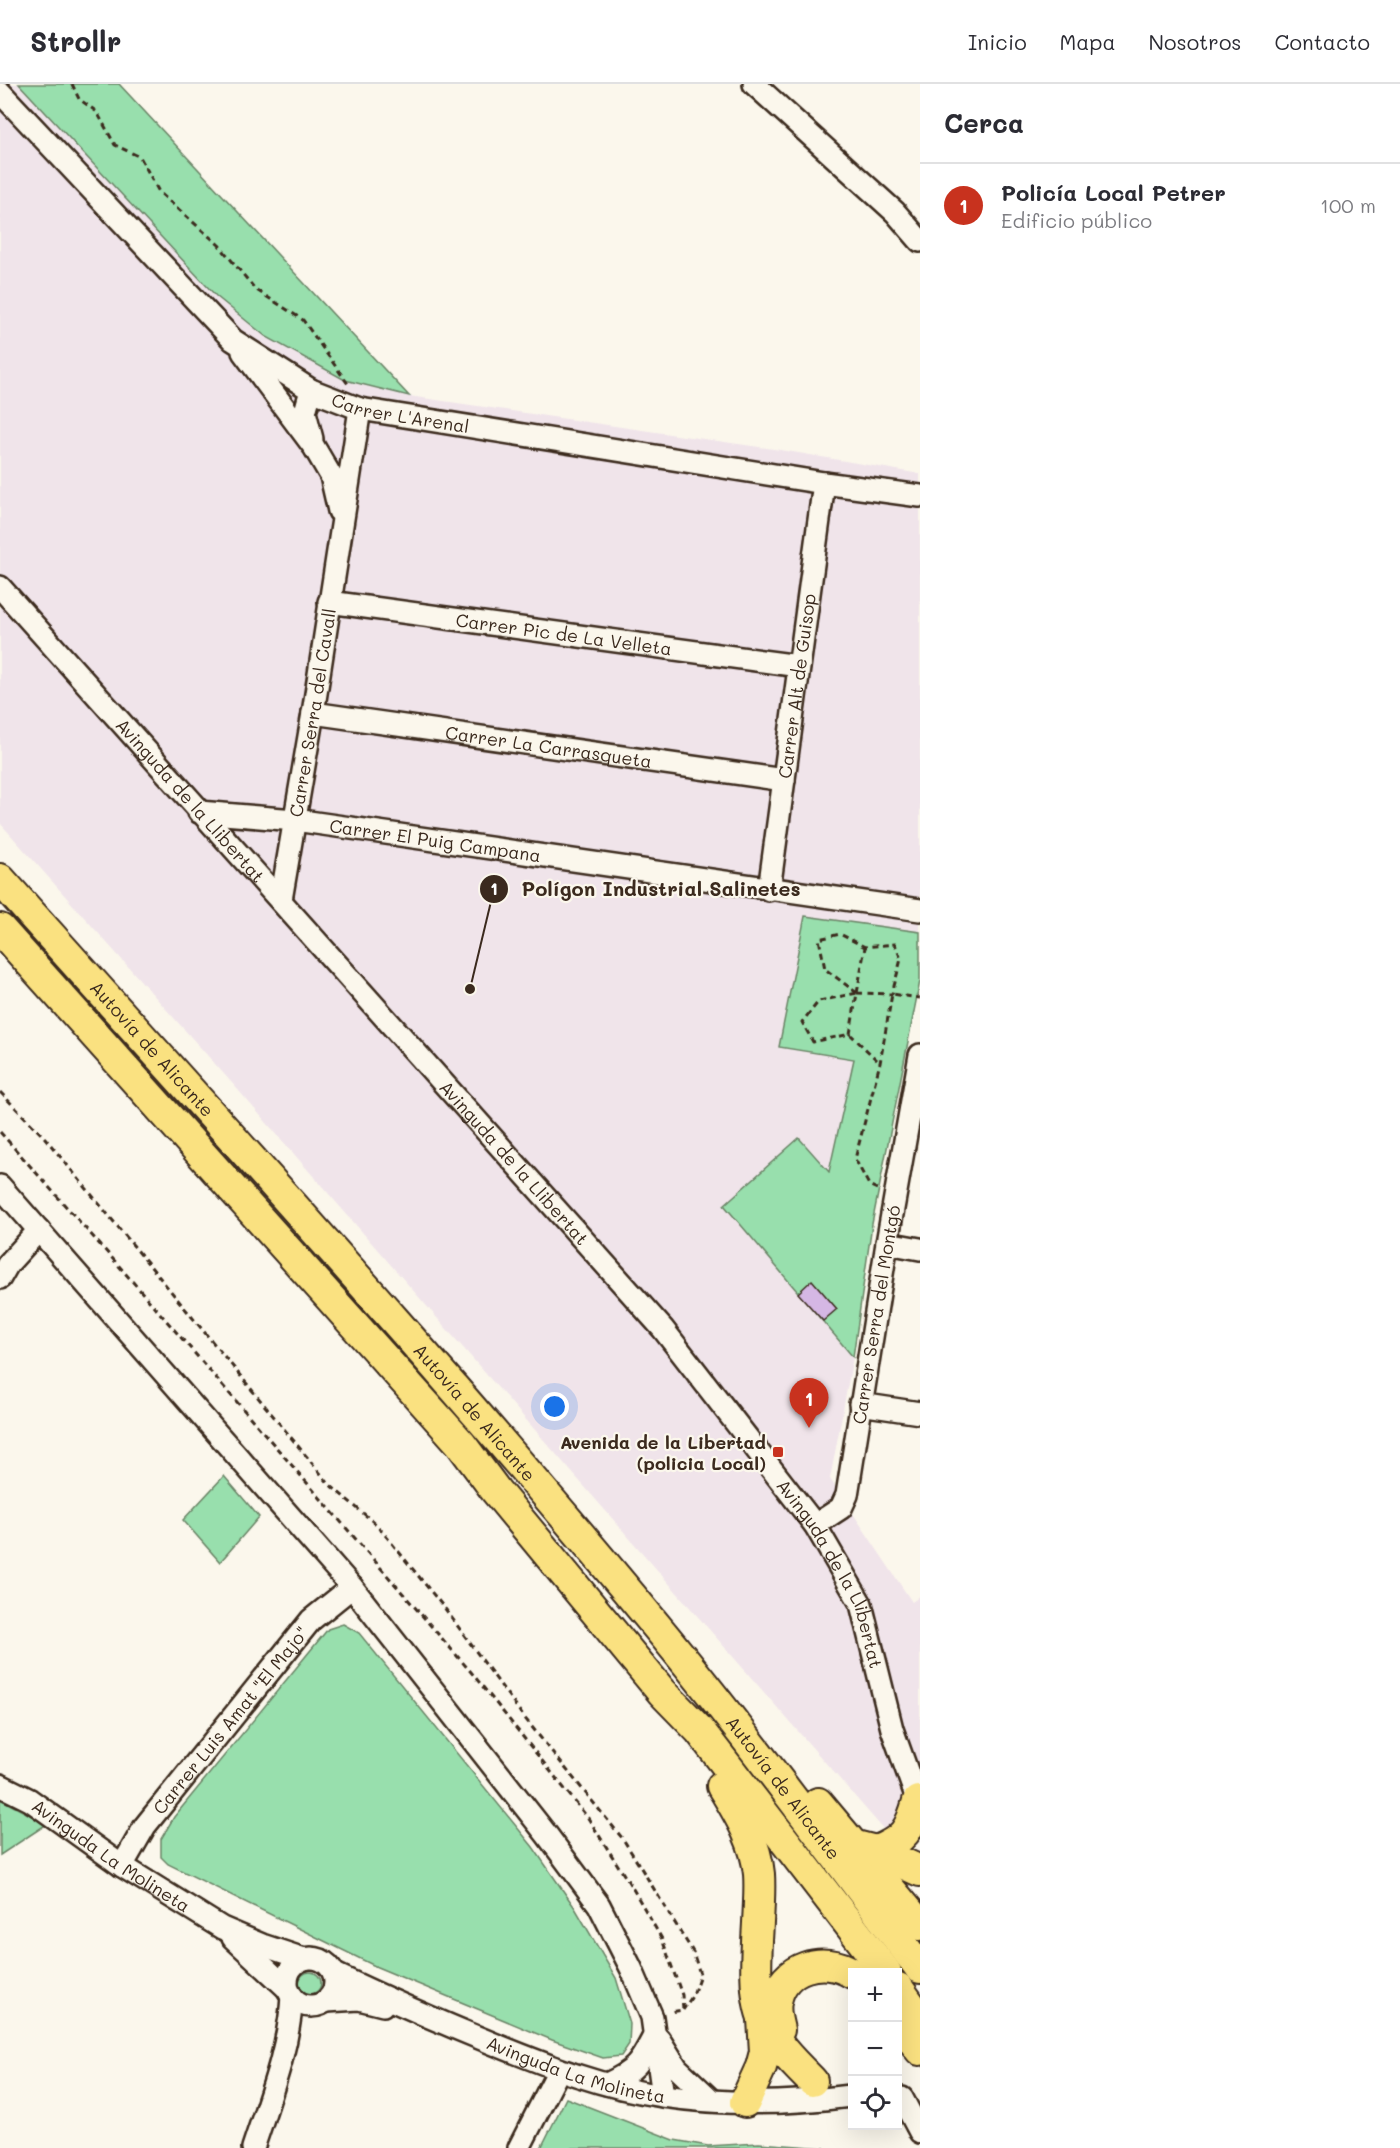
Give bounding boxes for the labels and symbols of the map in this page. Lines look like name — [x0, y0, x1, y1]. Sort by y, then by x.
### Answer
street label: Carrer L'Arenal — [328, 387, 471, 438]
street label: Carrer Alt de Guisop — [772, 592, 821, 780]
street label: Carrer Serra del Cavall — [283, 606, 341, 819]
street label: Carrer Pic de La Velleta — [454, 607, 673, 661]
street label: Avinguda de la Llibertat — [111, 713, 270, 887]
street label: Carrer La Carrasqueta — [444, 720, 653, 773]
street label: Carrer El Puig Campana — [328, 813, 543, 867]
callout: Polígon Industrial Salinetes — [479, 870, 812, 908]
text: Polígon Industrial Salinetes — [522, 875, 801, 901]
text: 1 — [490, 876, 498, 900]
street label: Autovía de Alicante — [85, 976, 220, 1122]
street label: Avinguda de la Llibertat — [435, 1075, 594, 1250]
street label: Carrer Serra del Montgó — [846, 1203, 905, 1426]
street label: Autovía de Alicante — [408, 1338, 541, 1486]
pin: 1 — [790, 1378, 828, 1428]
your location — [540, 1392, 569, 1421]
place label: Avenida de la Libertad (policia Local) — [560, 1430, 766, 1475]
marker: Avenida de la Libertad (policia Local) — [771, 1445, 785, 1459]
street label: Avinguda de la Llibertat — [772, 1474, 888, 1671]
street label: Carrer Luis Amat "El Majo" — [147, 1621, 313, 1819]
street label: Autovía de Alicante — [721, 1711, 846, 1864]
street label: Avinguda La Molineta — [27, 1793, 195, 1917]
street label: Avinguda La Molineta — [483, 2030, 667, 2108]

